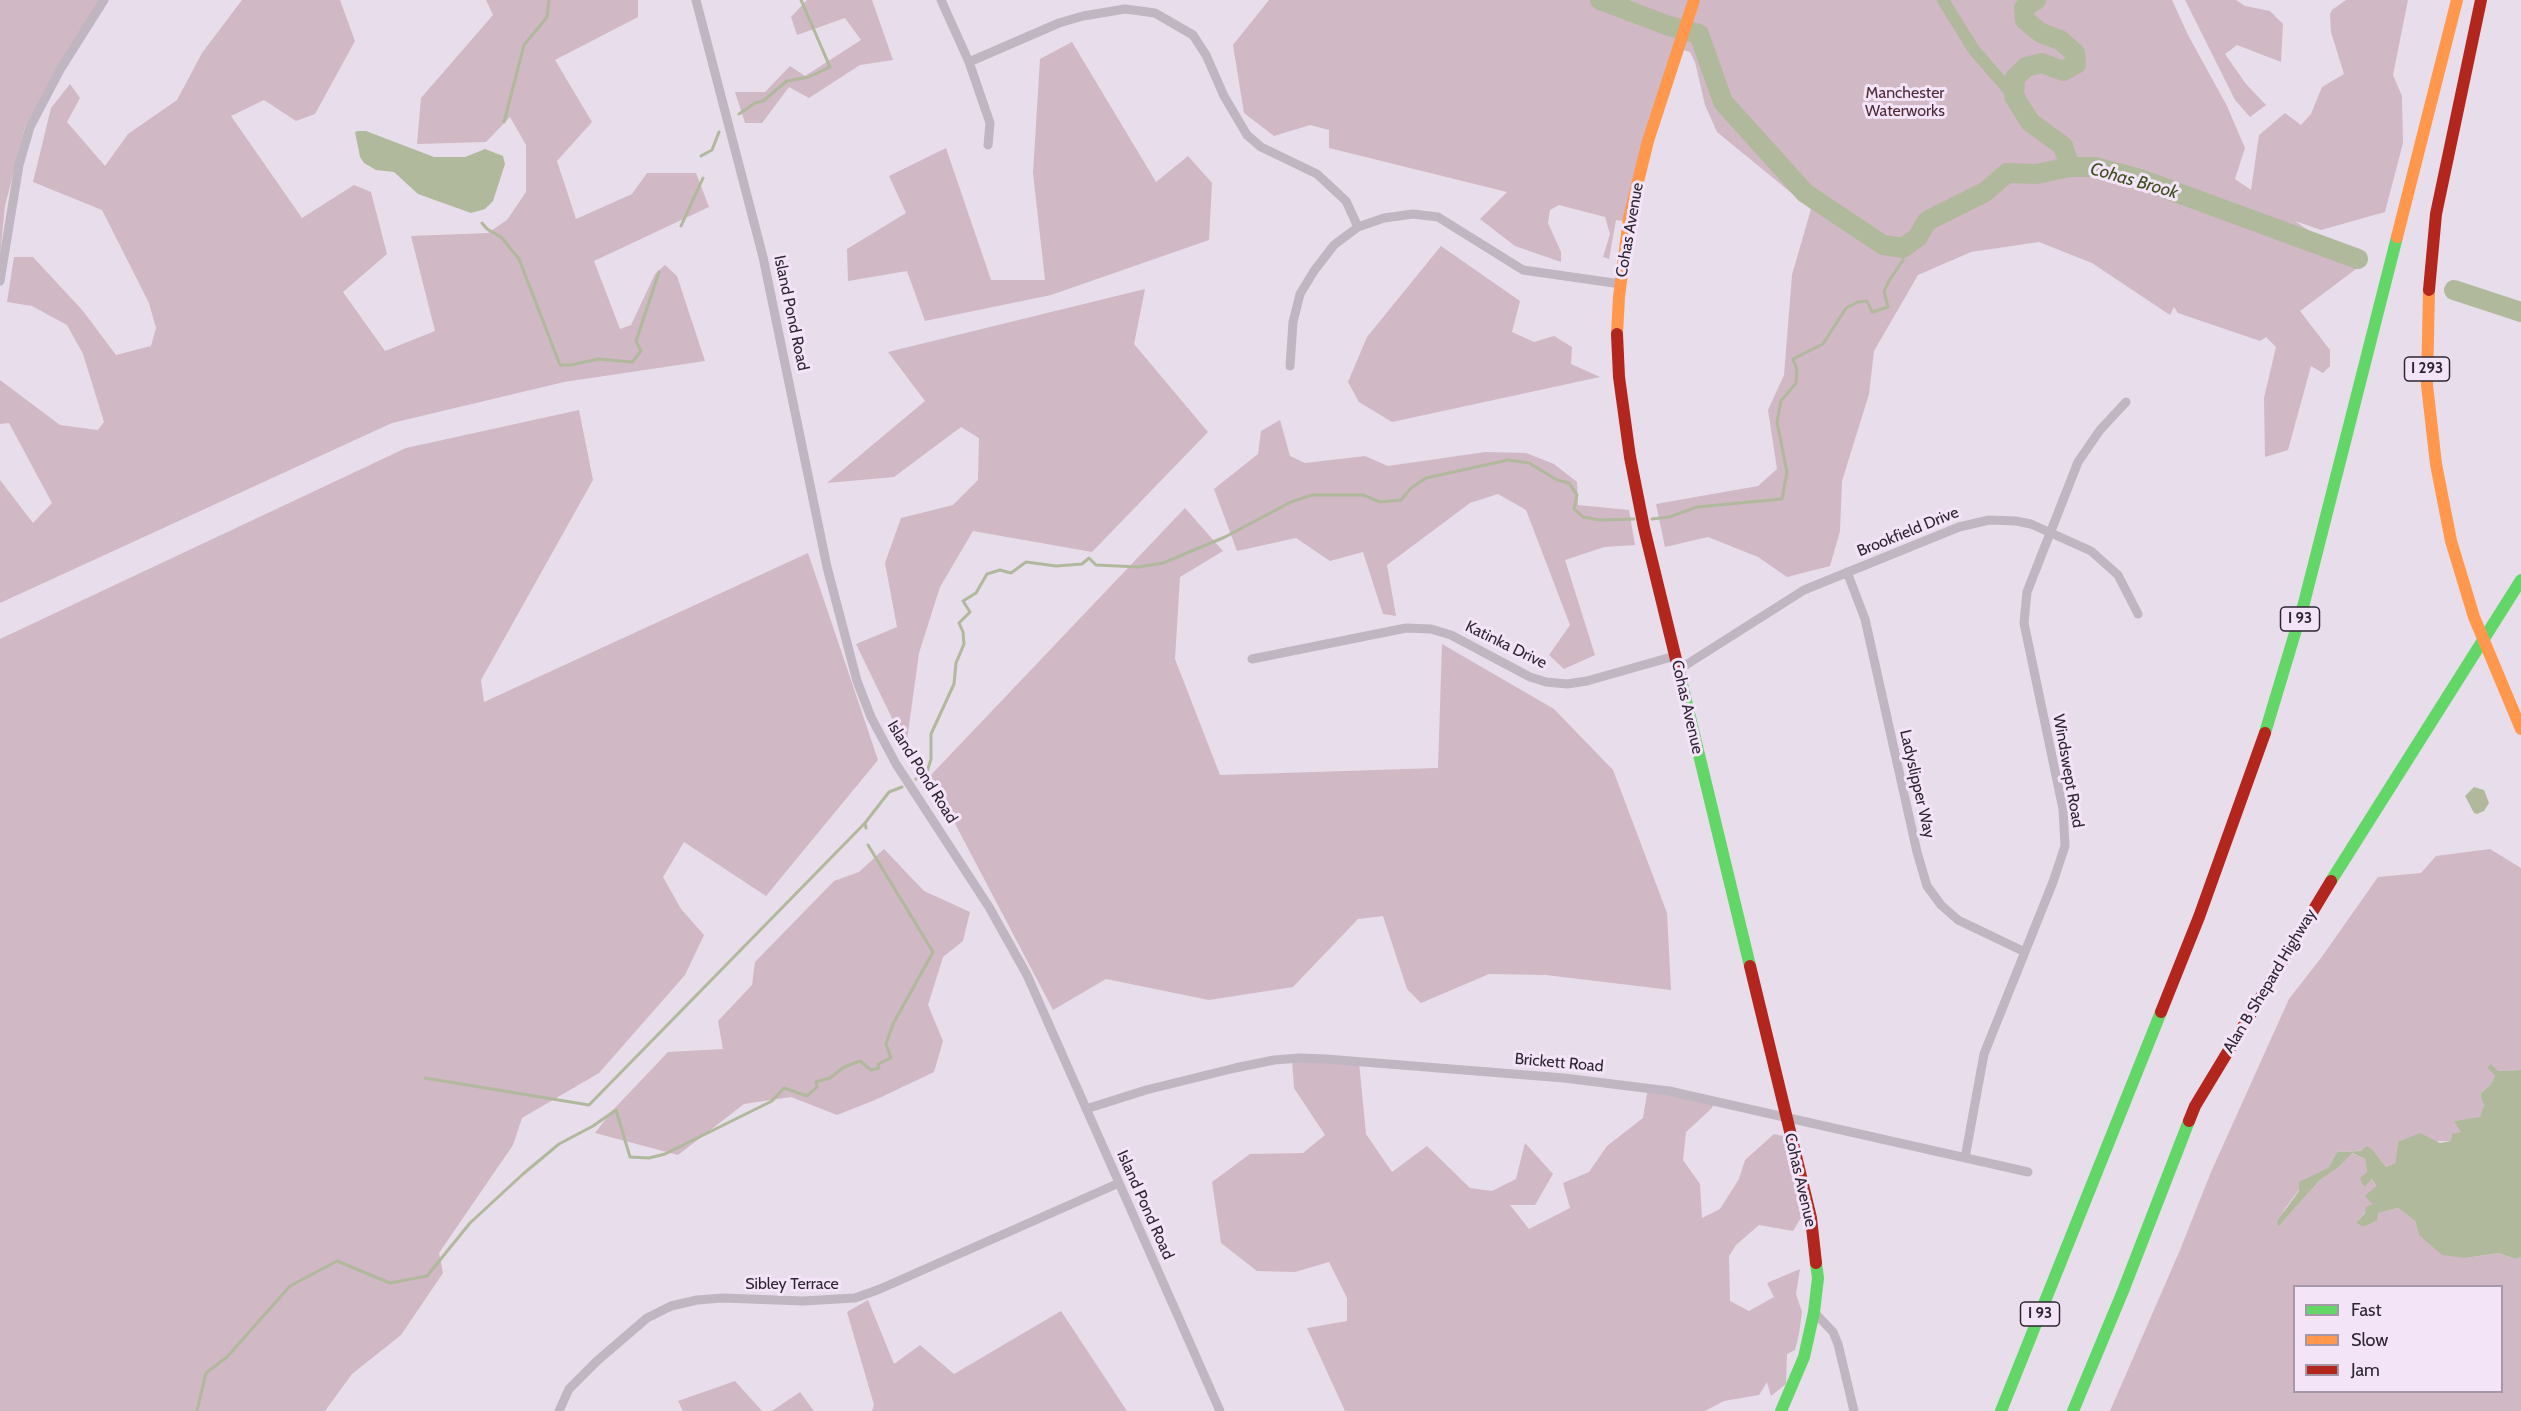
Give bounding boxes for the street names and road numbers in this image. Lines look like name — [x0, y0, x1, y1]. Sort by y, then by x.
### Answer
street label: Cohas Avenue — [1612, 181, 1648, 279]
street label: Island Pond Road — [769, 254, 813, 372]
road number: I 293 — [2404, 357, 2450, 381]
street label: Brookfield Drive — [1854, 503, 1962, 561]
road number: I 93 — [2280, 607, 2320, 631]
street label: Katinka Drive — [1462, 617, 1550, 673]
street label: Cohas Avenue — [1667, 658, 1707, 756]
street label: Windswept Road — [2049, 713, 2087, 829]
street label: Island Pond Road — [883, 717, 961, 827]
street label: Ladyslipper Way — [1895, 728, 1939, 840]
street label: Alan B Shepard Highway — [2219, 905, 2321, 1057]
street label: Brickett Road — [1514, 1050, 1604, 1076]
street label: Cohas Avenue — [1780, 1131, 1820, 1229]
street label: Island Pond Road — [1112, 1148, 1178, 1262]
street label: Sibley Terrace — [745, 1274, 839, 1294]
road number: I 93 — [2020, 1302, 2060, 1326]

